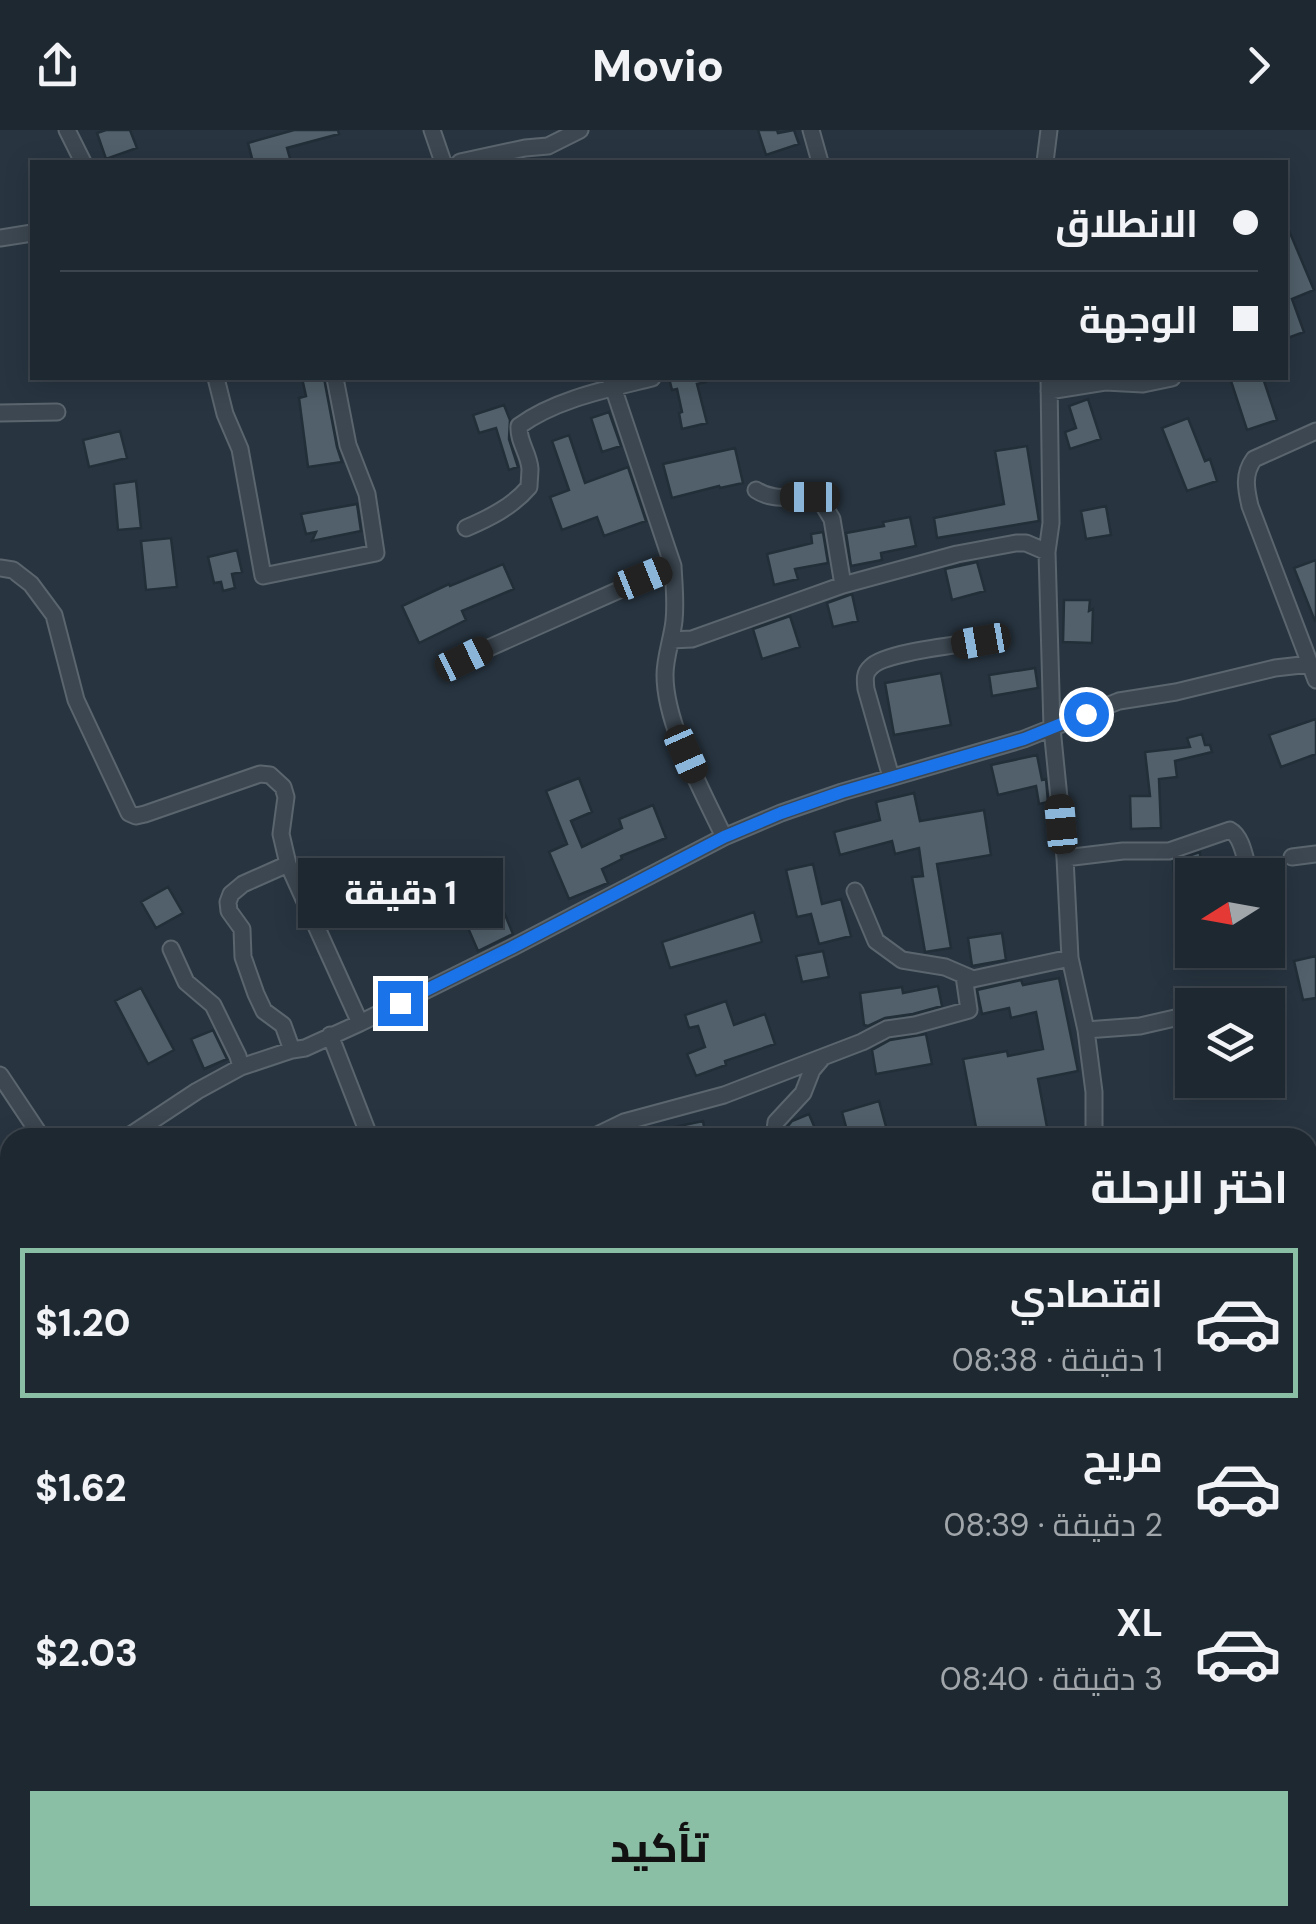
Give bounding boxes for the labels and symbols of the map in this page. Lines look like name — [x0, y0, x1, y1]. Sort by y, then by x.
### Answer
car — [780, 482, 840, 512]
car — [610, 553, 676, 603]
car — [949, 621, 1013, 661]
car — [430, 632, 498, 686]
route start — [1064, 692, 1109, 737]
car — [660, 720, 712, 788]
car — [1043, 793, 1079, 855]
callout: 1 دقيقة — [298, 858, 502, 928]
north arrow — [1175, 858, 1285, 968]
route end — [378, 981, 423, 1026]

